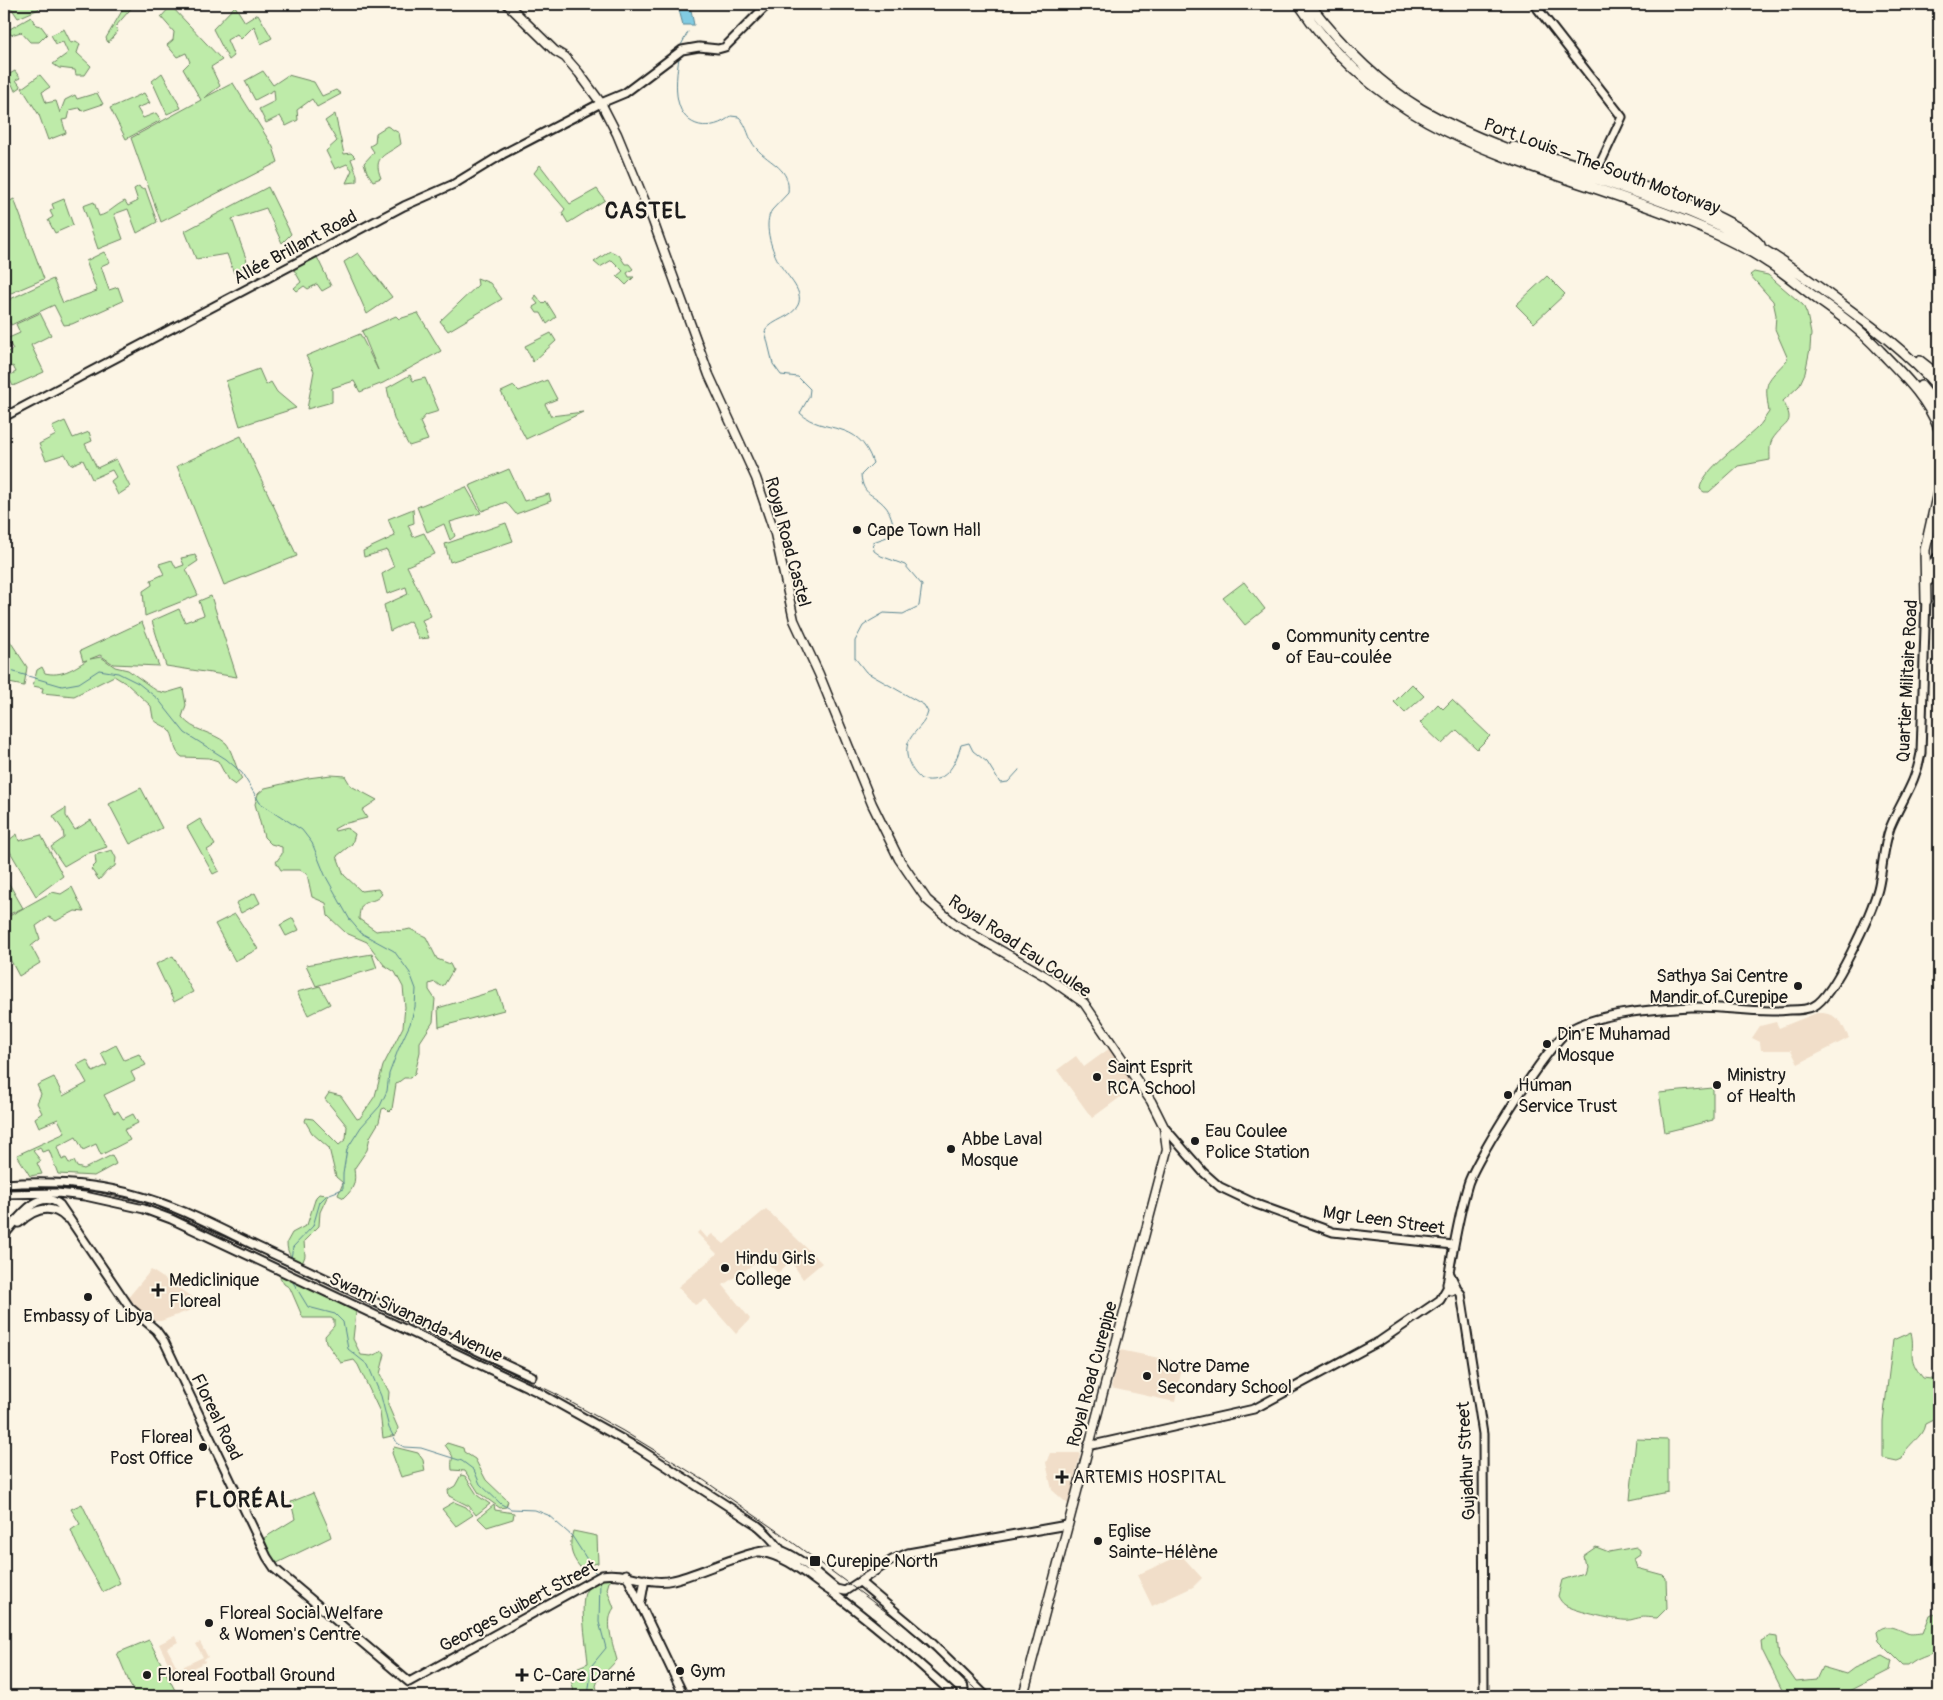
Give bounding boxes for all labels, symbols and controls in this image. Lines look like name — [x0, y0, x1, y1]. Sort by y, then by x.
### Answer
street label: Port Louis – The South Motorway — [1480, 113, 1723, 220]
district label: CASTEL — [605, 197, 687, 225]
street label: Allée Brillant Road — [229, 205, 361, 290]
street label: Royal Road Castel — [759, 475, 816, 610]
place label: Cape Town Hall — [867, 519, 981, 542]
marker: Cape Town Hall — [851, 524, 863, 536]
street label: Quartier Militaire Road — [1892, 599, 1923, 763]
place label: Community centre of Eau-coulée — [1286, 625, 1429, 669]
marker: Community centre of Eau-coulée — [1270, 640, 1282, 652]
street label: Royal Road Eau Coulee — [944, 890, 1096, 1003]
place label: Sathya Sai Centre Mandir of Curepipe — [1650, 965, 1788, 1009]
marker: Sathya Sai Centre Mandir of Curepipe — [1792, 980, 1804, 992]
place label: Din E Muhamad Mosque — [1557, 1023, 1671, 1067]
marker: Din E Muhamad Mosque — [1541, 1038, 1553, 1050]
place label: Saint Esprit RCA School — [1107, 1056, 1196, 1100]
place label: Ministry of Health — [1727, 1064, 1796, 1108]
marker: Saint Esprit RCA School — [1091, 1071, 1103, 1083]
place label: Human Service Trust — [1518, 1074, 1618, 1118]
marker: Ministry of Health — [1711, 1079, 1723, 1091]
marker: Human Service Trust — [1502, 1089, 1514, 1101]
place label: Eau Coulee Police Station — [1205, 1120, 1310, 1164]
place label: Abbe Laval Mosque — [961, 1128, 1042, 1172]
marker: Eau Coulee Police Station — [1189, 1135, 1201, 1147]
marker: Abbe Laval Mosque — [945, 1143, 957, 1155]
street label: Mgr Leen Street — [1322, 1201, 1447, 1241]
place label: Hindu Girls College — [735, 1247, 815, 1291]
marker: Hindu Girls College — [719, 1262, 731, 1274]
street label: Swami Sivananda Avenue — [325, 1267, 506, 1368]
place label: Mediclinique Floreal — [169, 1269, 259, 1313]
marker: Mediclinique Floreal — [151, 1283, 165, 1297]
marker: Embassy of Libya — [82, 1291, 94, 1303]
street label: Royal Road Curepipe — [1062, 1299, 1123, 1449]
place label: Embassy of Libya — [23, 1305, 153, 1328]
place label: Notre Dame Secondary School — [1157, 1355, 1292, 1399]
street label: Floreal Road — [186, 1370, 247, 1464]
marker: Notre Dame Secondary School — [1141, 1370, 1153, 1382]
street label: Gujadhur Street — [1452, 1400, 1481, 1521]
place label: Floreal Post Office — [110, 1426, 193, 1470]
marker: Floreal Post Office — [197, 1441, 209, 1453]
place label: ARTEMIS HOSPITAL — [1073, 1466, 1227, 1489]
marker: ARTEMIS HOSPITAL — [1055, 1470, 1069, 1484]
district label: FLORÉAL — [195, 1486, 293, 1514]
place label: Eglise Sainte-Hélène — [1108, 1520, 1218, 1564]
marker: Eglise Sainte-Hélène — [1092, 1535, 1104, 1547]
place label: Curepipe North — [826, 1550, 938, 1573]
marker: Curepipe North — [808, 1554, 822, 1568]
street label: Georges Guibert Street — [436, 1555, 602, 1658]
place label: Floreal Social Welfare & Women's Centre — [219, 1602, 383, 1646]
marker: Floreal Social Welfare & Women's Centre — [203, 1617, 215, 1629]
place label: Gym — [690, 1660, 726, 1683]
place label: Floreal Football Ground — [157, 1664, 335, 1687]
place label: C-Care Darné — [533, 1664, 636, 1687]
marker: Gym — [674, 1665, 686, 1677]
marker: C-Care Darné — [515, 1668, 529, 1682]
marker: Floreal Football Ground — [141, 1669, 153, 1681]

